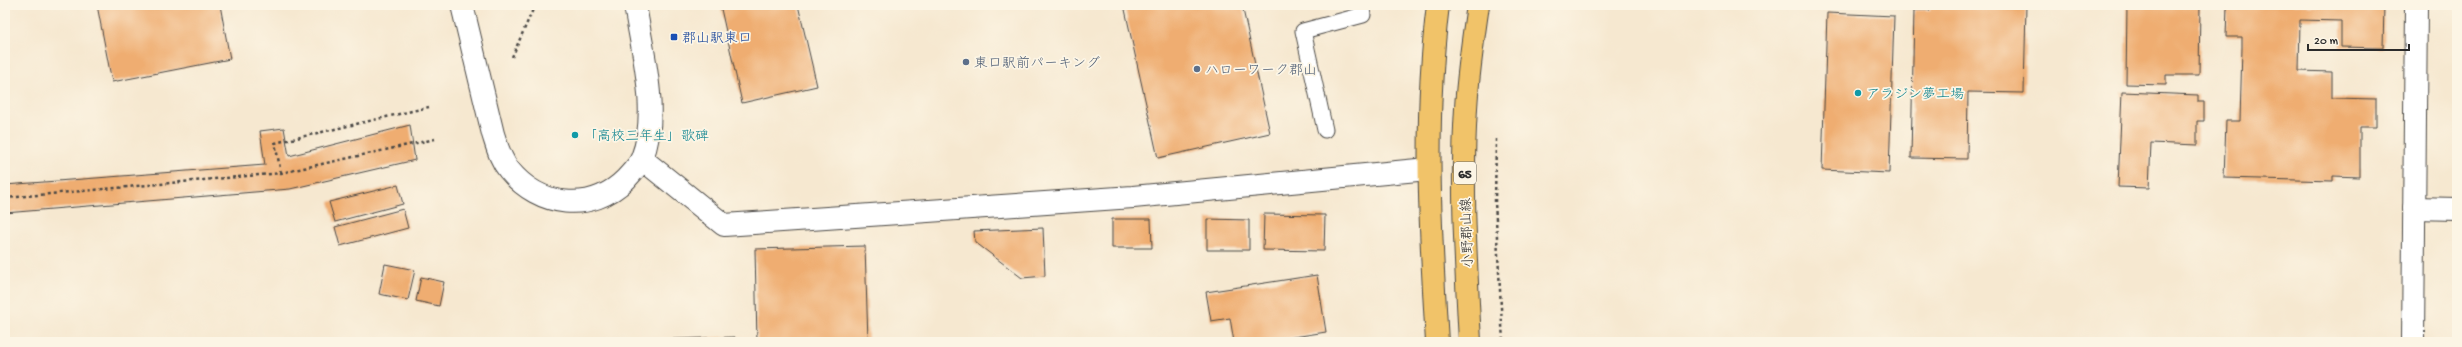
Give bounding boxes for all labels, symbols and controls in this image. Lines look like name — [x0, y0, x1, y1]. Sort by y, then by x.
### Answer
scale bar — [2308, 26, 2409, 52]
place label: 郡山駅東口 — [682, 31, 752, 48]
marker: 郡山駅東口 — [669, 32, 679, 42]
text: 20 m — [2314, 35, 2339, 49]
place label: 東口駅前パーキング — [974, 56, 1100, 73]
marker: 東口駅前パーキング — [961, 57, 971, 67]
place label: ハローワーク郡山 — [1205, 63, 1317, 80]
marker: ハローワーク郡山 — [1192, 64, 1202, 74]
place label: アラジン夢工場 — [1866, 87, 1964, 104]
marker: アラジン夢工場 — [1853, 88, 1863, 98]
place label: 「高校三年生」歌碑 — [583, 129, 709, 146]
marker: 「高校三年生」歌碑 — [570, 130, 580, 140]
road number: 65 — [1454, 162, 1476, 184]
street label: 小野郡山線 — [1459, 198, 1478, 268]

